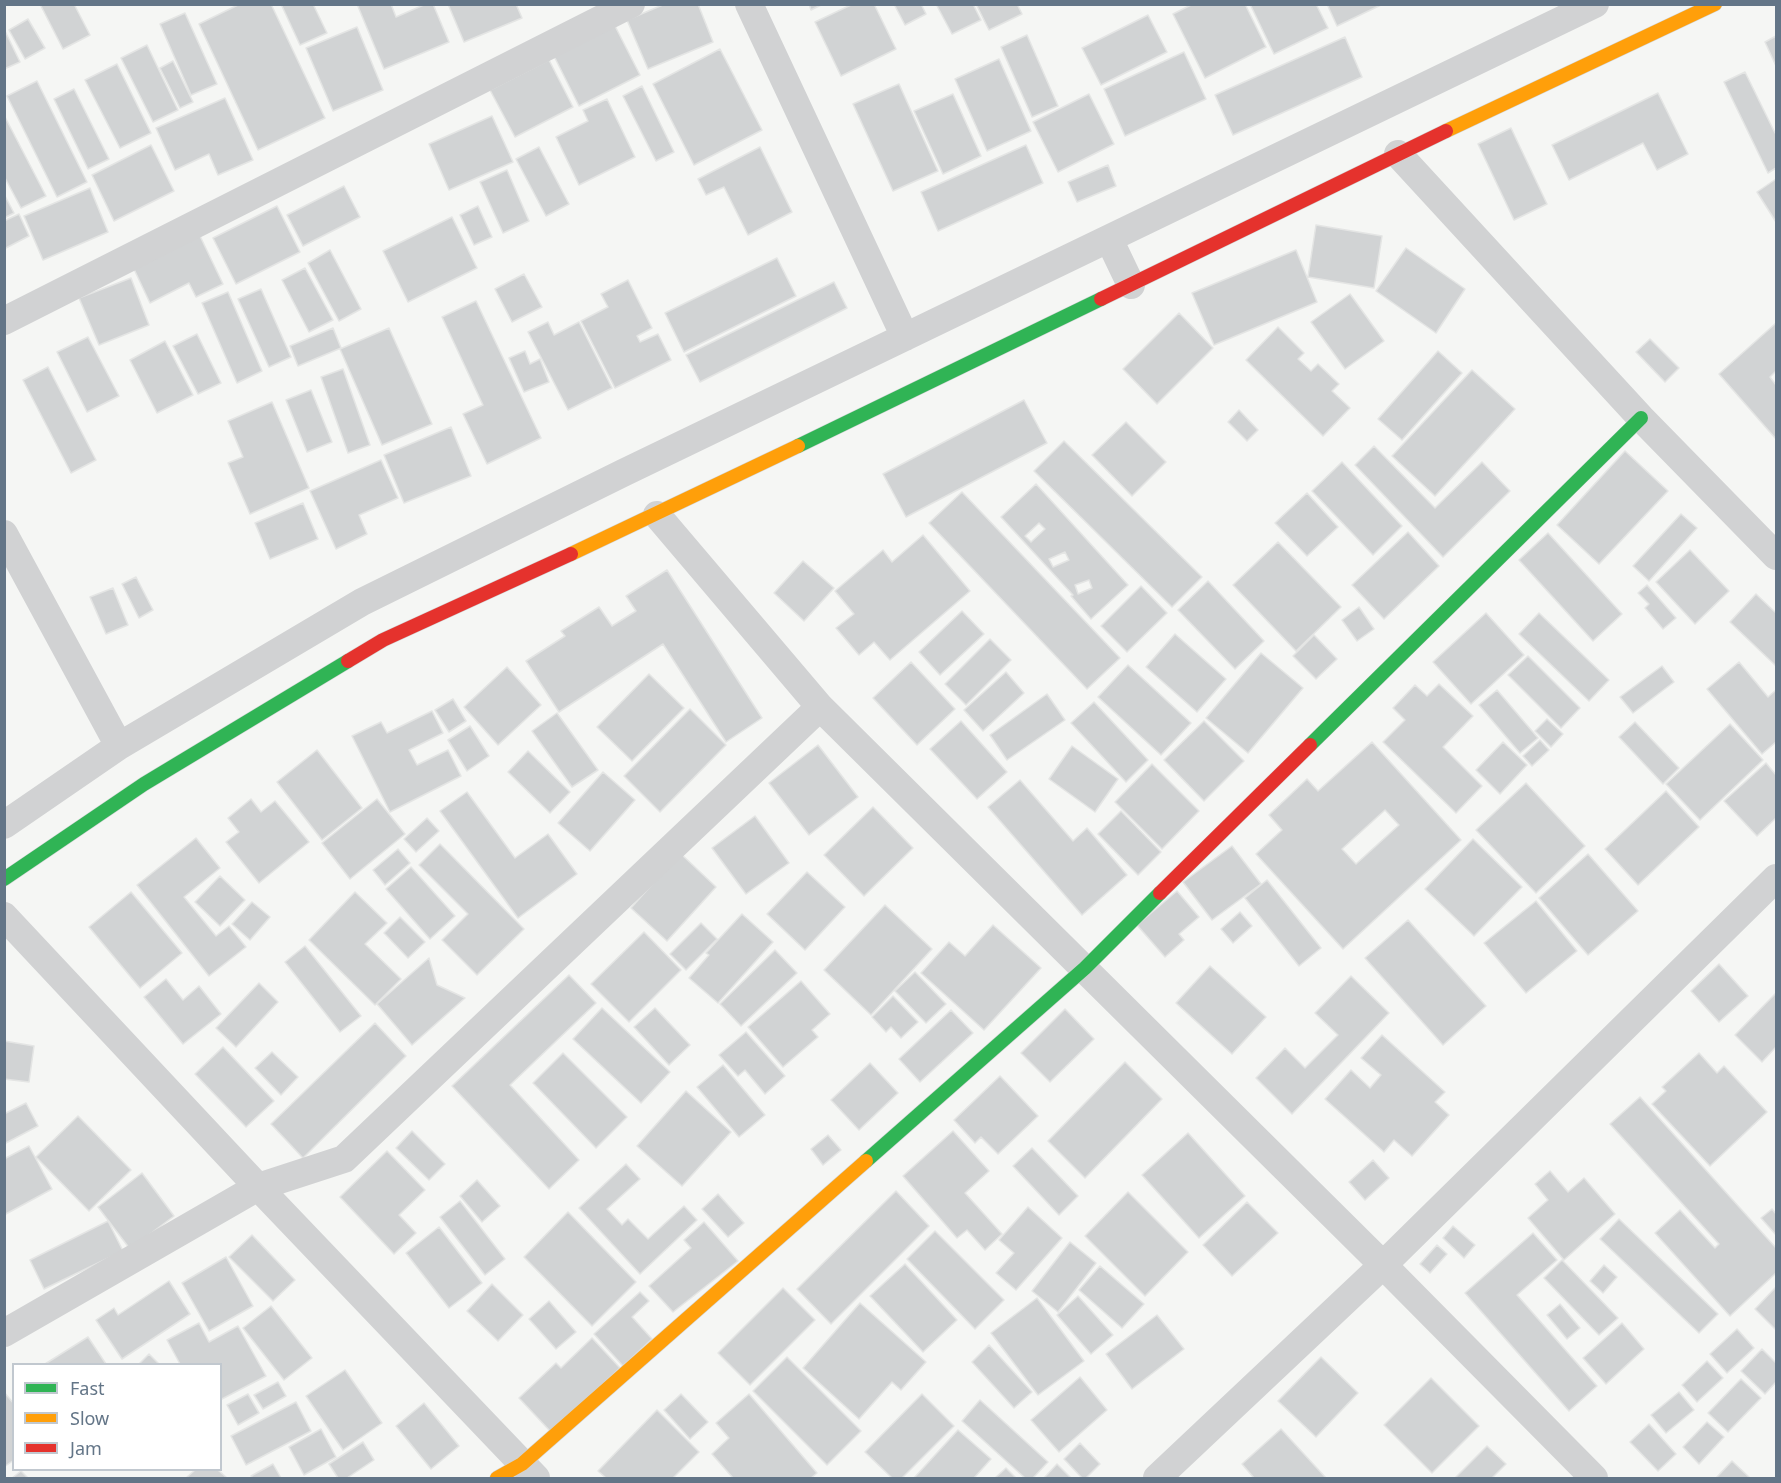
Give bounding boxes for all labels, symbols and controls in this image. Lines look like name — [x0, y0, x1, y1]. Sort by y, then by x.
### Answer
legend — [12, 1363, 222, 1471]
text: Fast — [70, 1376, 105, 1400]
text: Slow — [70, 1406, 109, 1430]
text: Jam — [70, 1436, 102, 1460]

